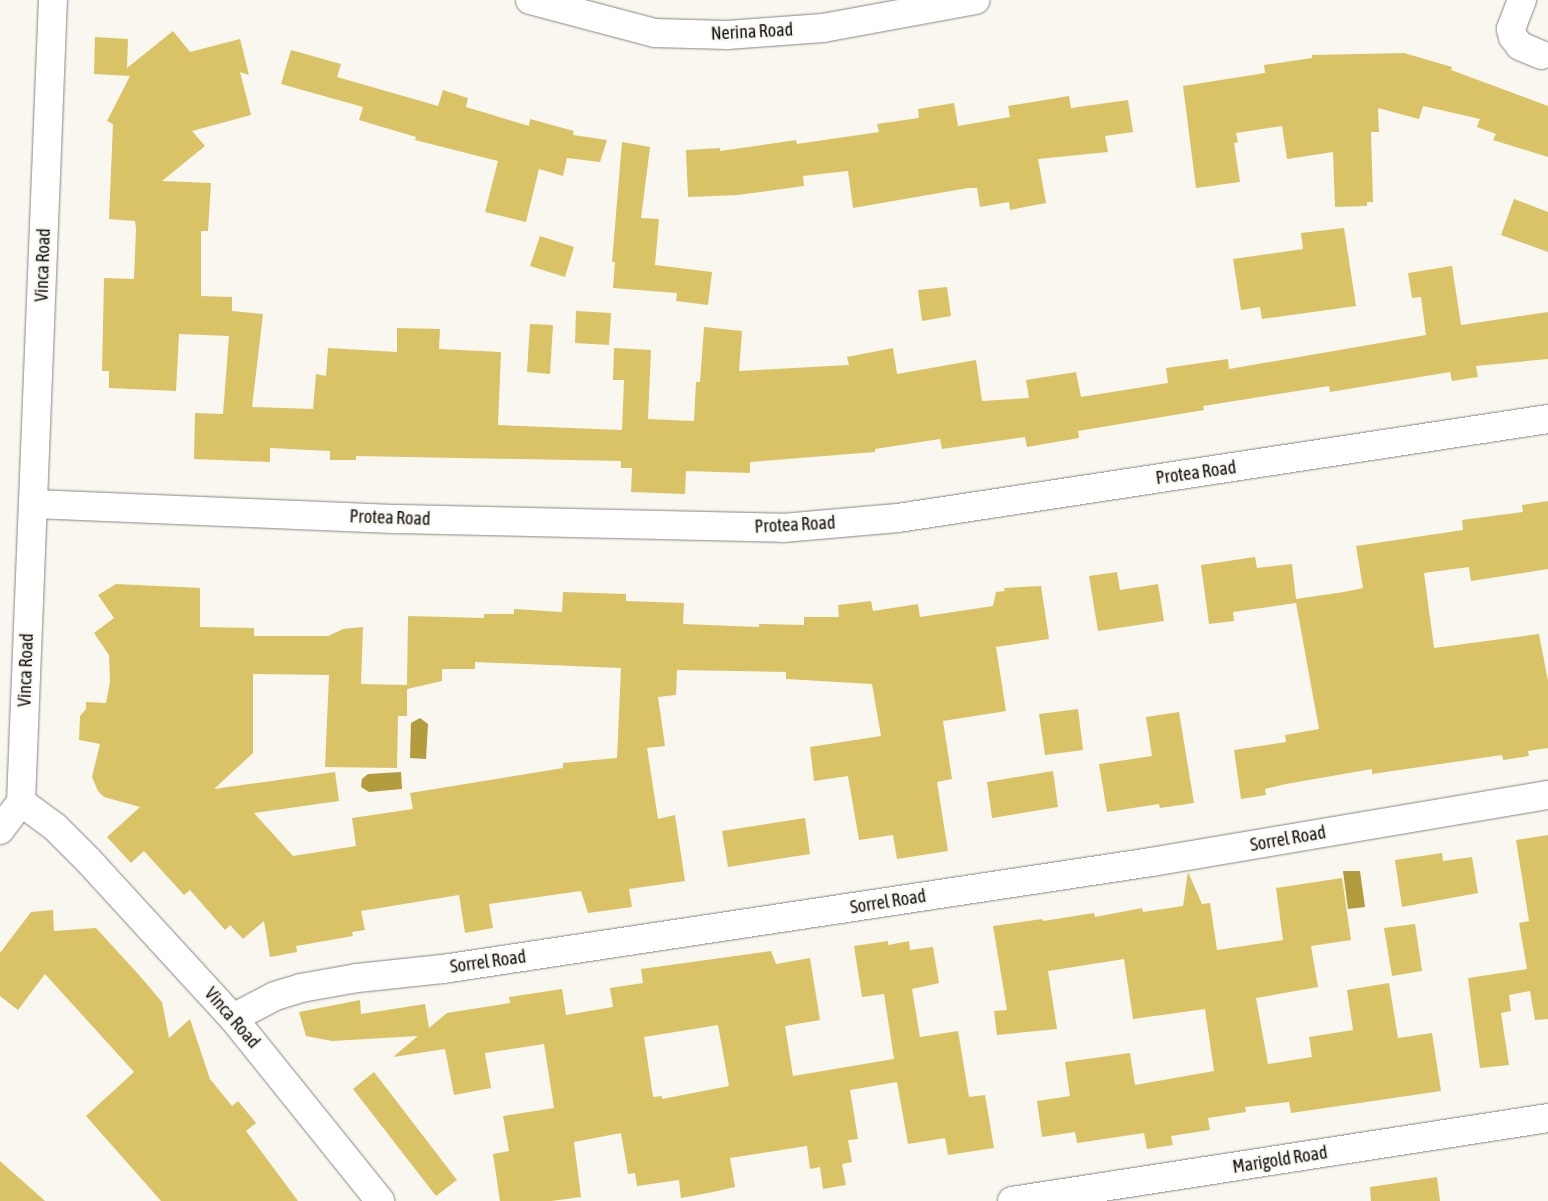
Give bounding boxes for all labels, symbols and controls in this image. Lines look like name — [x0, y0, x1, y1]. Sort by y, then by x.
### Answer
street label: Nerina Road — [710, 19, 794, 45]
street label: Vinca Road — [31, 228, 55, 302]
street label: Protea Road — [1154, 457, 1238, 489]
street label: Protea Road — [349, 506, 431, 530]
street label: Protea Road — [754, 512, 836, 538]
street label: Vinca Road — [14, 633, 38, 707]
street label: Sorrel Road — [1249, 822, 1327, 856]
street label: Sorrel Road — [849, 885, 927, 919]
street label: Sorrel Road — [449, 946, 527, 978]
street label: Vinca Road — [200, 983, 264, 1053]
street label: Marigold Road — [1231, 1142, 1329, 1178]

